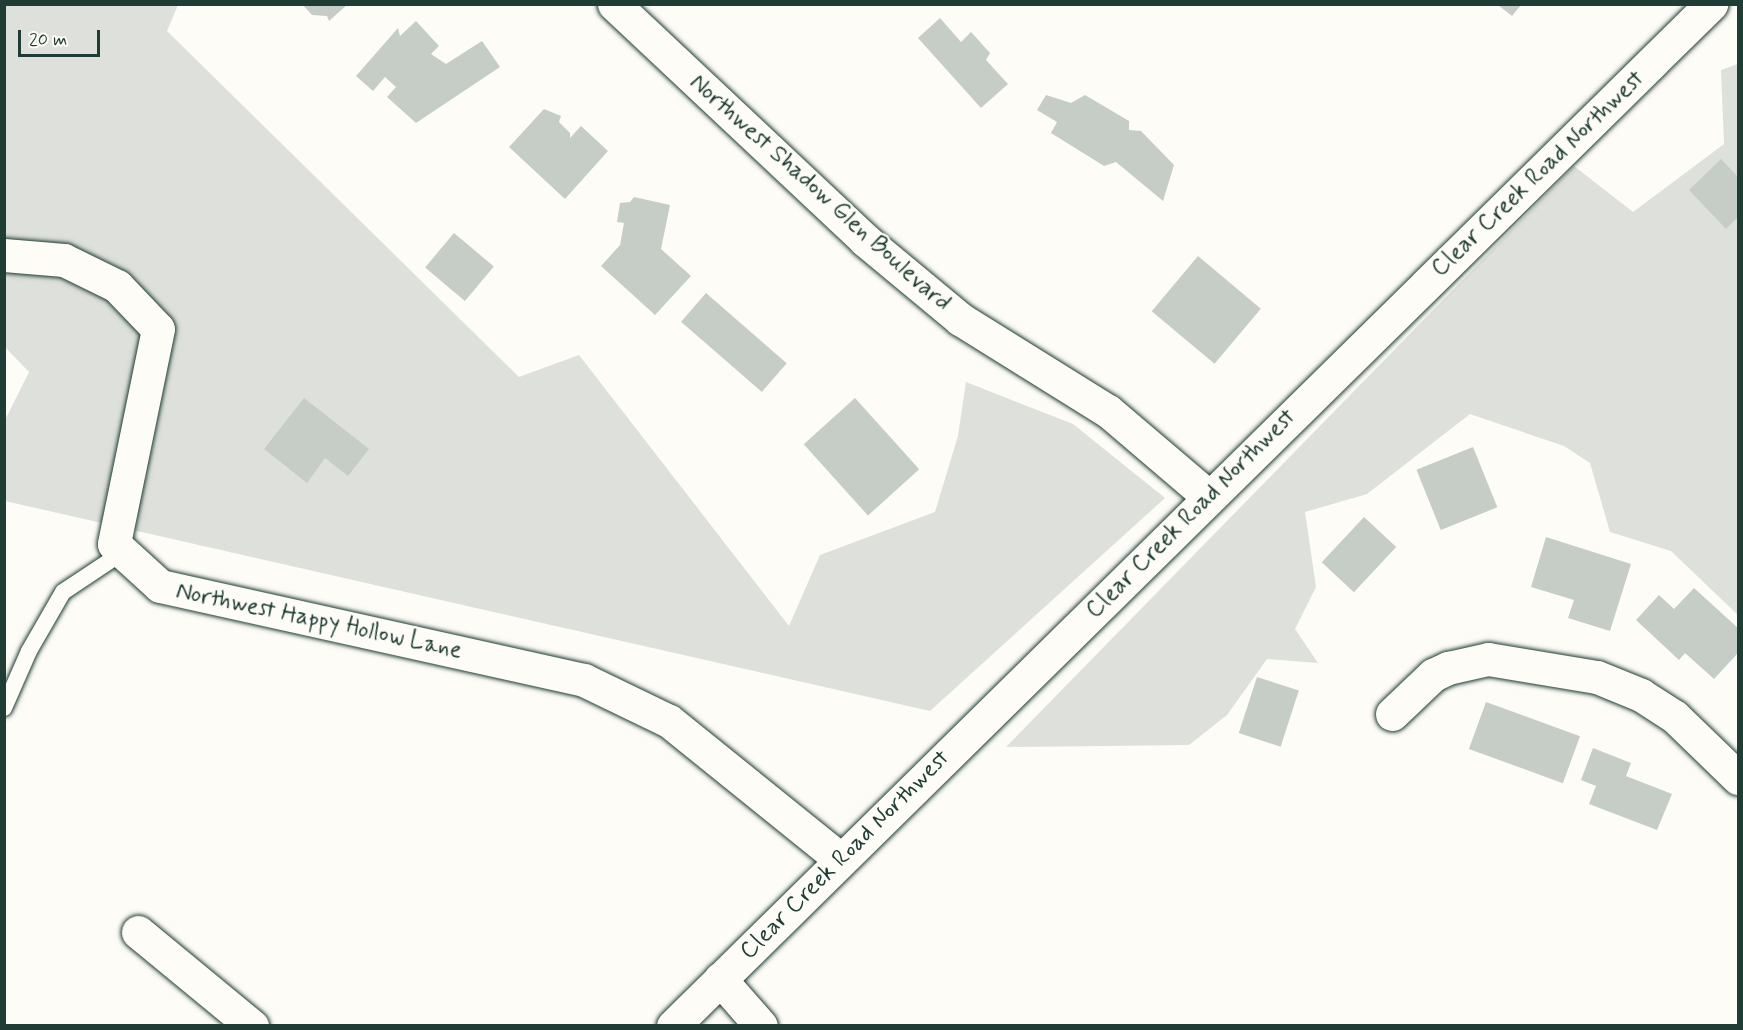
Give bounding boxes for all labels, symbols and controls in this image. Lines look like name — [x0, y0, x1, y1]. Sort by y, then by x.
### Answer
scale bar — [21, 18, 104, 56]
text: 20 m — [29, 28, 67, 52]
street label: Clear Creek Road Northwest — [1425, 64, 1651, 284]
street label: Northwest Shadow Glen Boulevard — [682, 67, 958, 319]
street label: Clear Creek Road Northwest — [1080, 403, 1302, 625]
street label: Northwest Happy Hollow Lane — [172, 576, 466, 666]
street label: Clear Creek Road Northwest — [734, 744, 956, 966]

